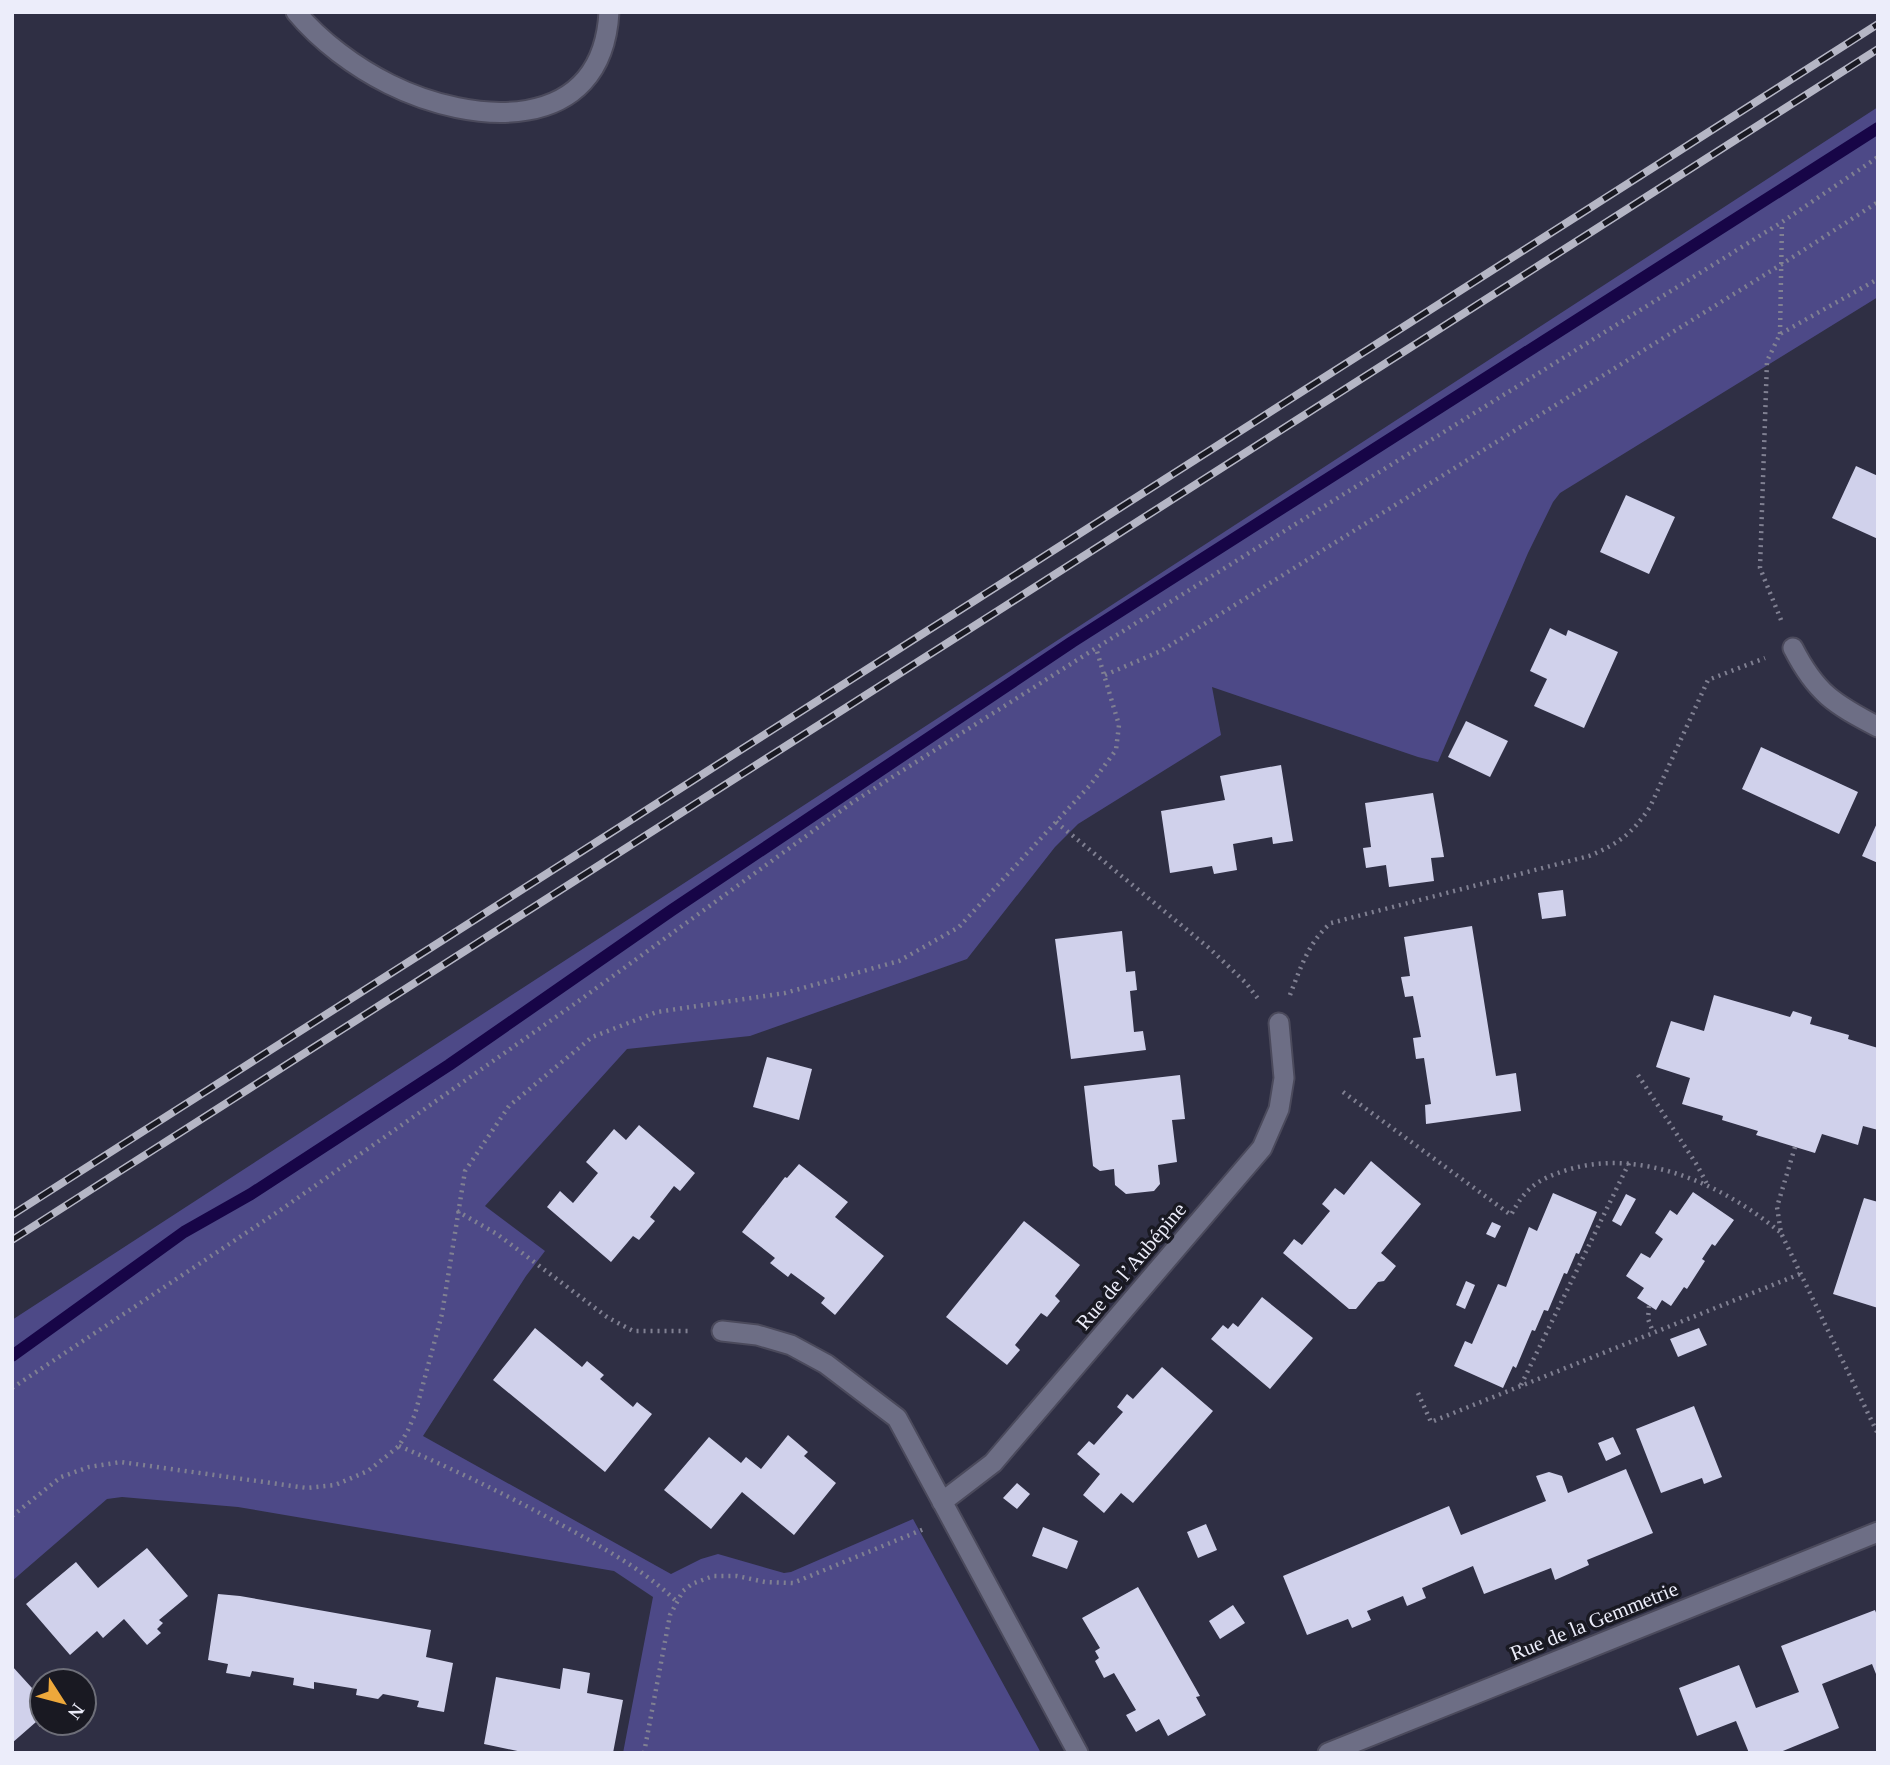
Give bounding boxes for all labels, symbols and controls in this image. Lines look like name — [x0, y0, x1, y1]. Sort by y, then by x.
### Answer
street label: Rue de l’Aubépine — [1071, 1198, 1191, 1334]
street label: Rue de la Gemmetrie — [1507, 1576, 1681, 1666]
north arrow — [28, 1667, 98, 1737]
text: N — [64, 1700, 89, 1724]

